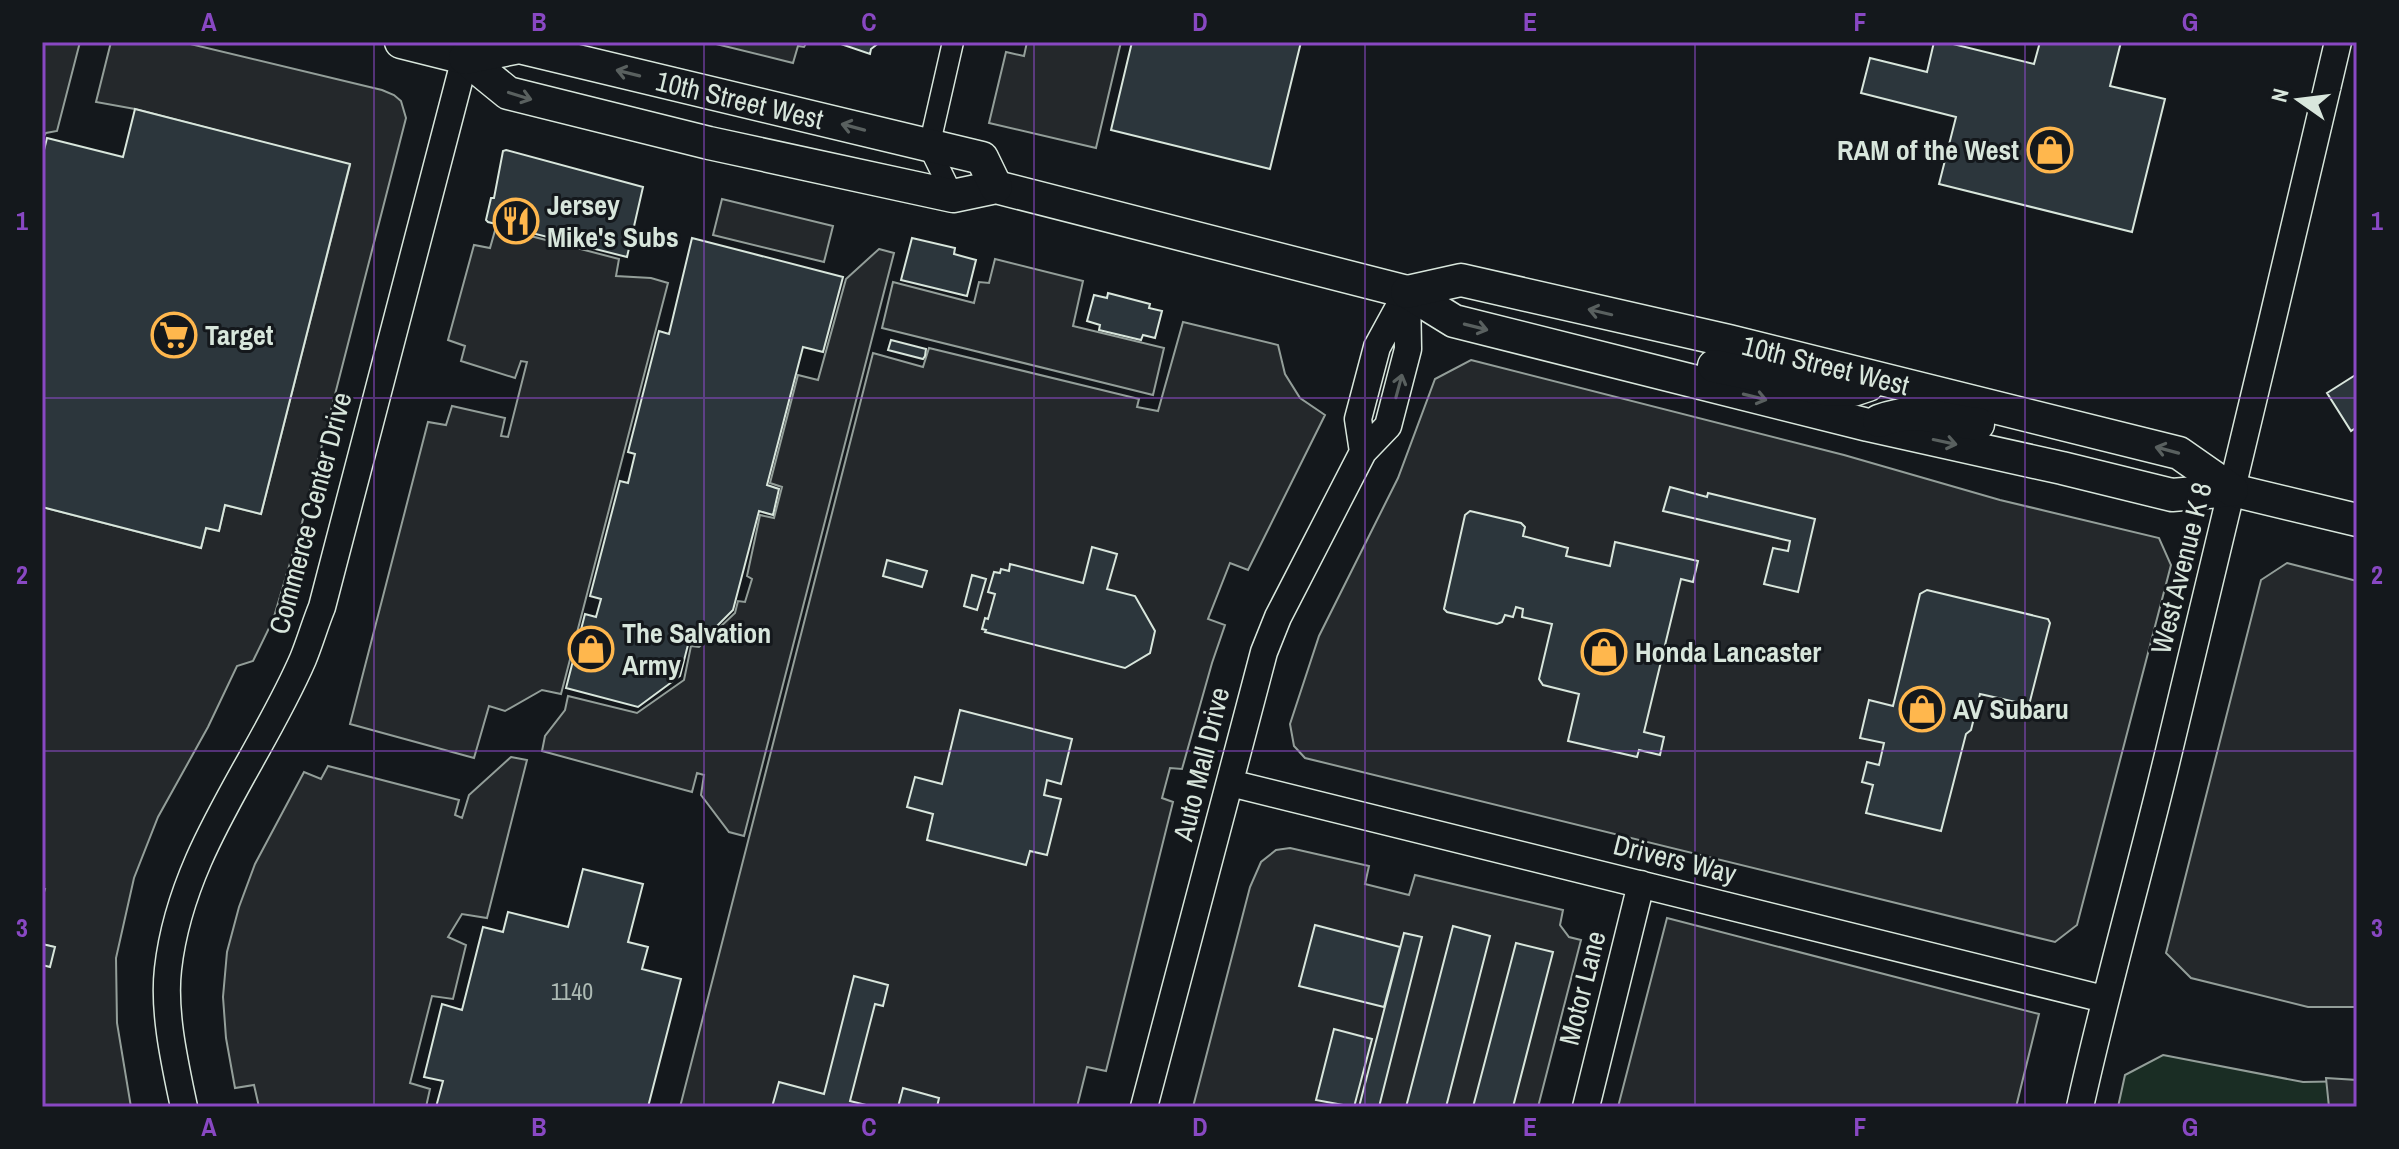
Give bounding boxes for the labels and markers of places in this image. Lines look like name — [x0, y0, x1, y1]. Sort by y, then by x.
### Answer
shop icon: RAM of the West — [2026, 126, 2074, 174]
place label: RAM of the West — [1837, 131, 2019, 169]
place label: Jersey Mike's Subs — [547, 186, 679, 256]
restaurant icon: Jersey Mike's Subs — [492, 197, 540, 245]
supermarket icon: Target — [150, 311, 198, 359]
place label: Target — [205, 316, 274, 354]
place label: The Salvation Army — [622, 614, 771, 684]
shop icon: The Salvation Army — [567, 625, 615, 673]
shop icon: Honda Lancaster — [1580, 628, 1628, 676]
place label: Honda Lancaster — [1635, 633, 1821, 671]
shop icon: AV Subaru — [1898, 685, 1946, 733]
place label: AV Subaru — [1953, 690, 2069, 728]

